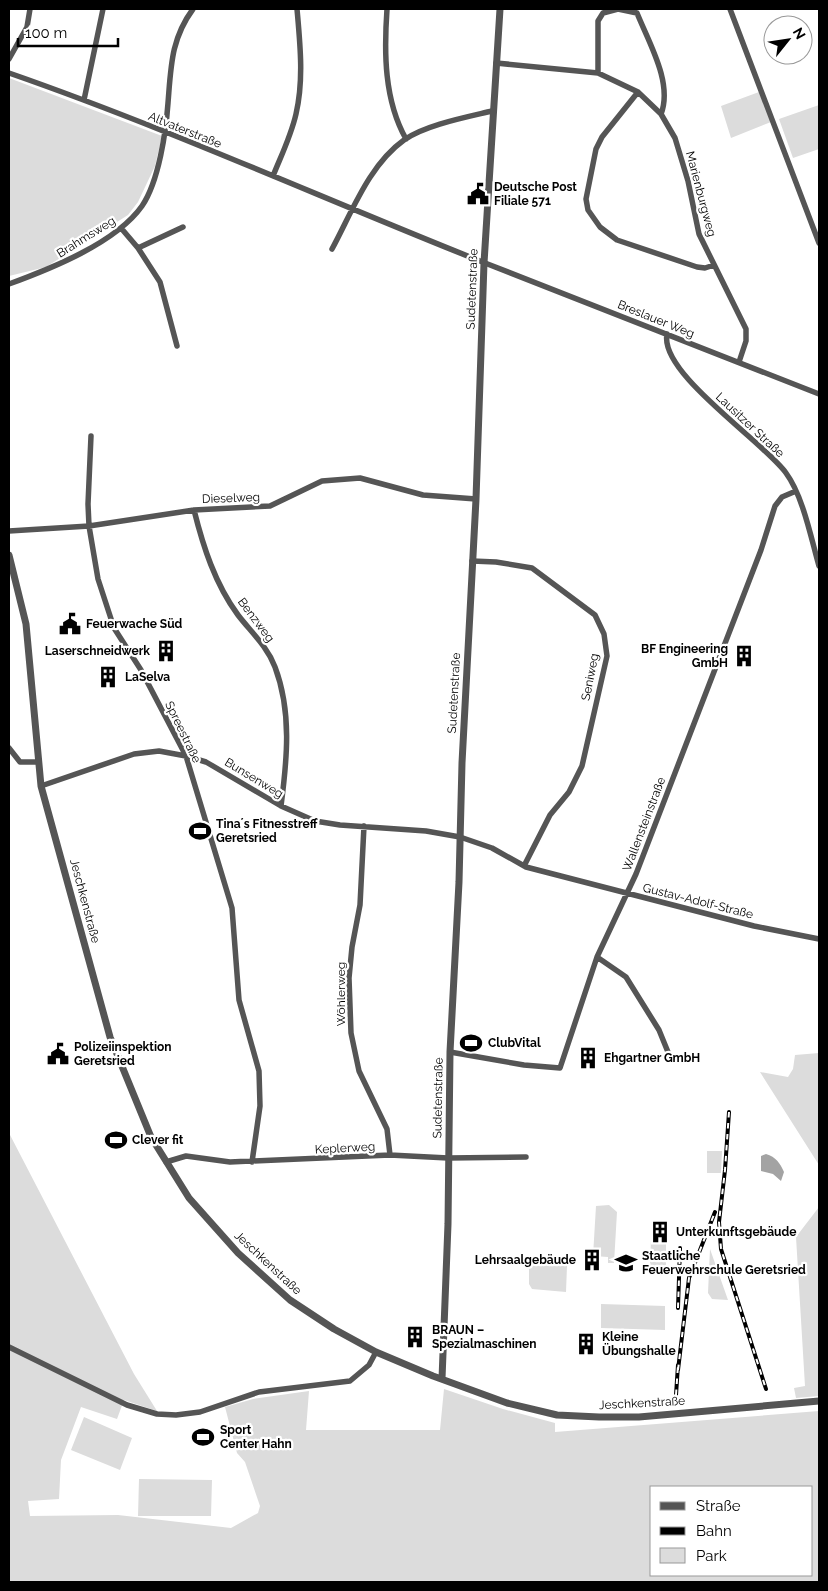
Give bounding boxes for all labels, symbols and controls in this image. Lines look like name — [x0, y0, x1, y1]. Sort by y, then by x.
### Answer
scale bar — [18, 15, 118, 47]
north arrow — [763, 15, 813, 65]
text: 100 m — [25, 24, 67, 42]
text: N — [790, 25, 809, 42]
street label: Altvaterstraße — [146, 109, 224, 151]
street label: Marienburgweg — [683, 150, 719, 238]
place label: Deutsche Post Filiale 571 — [494, 180, 577, 208]
public building icon: Deutsche Post Filiale 571 — [465, 181, 491, 207]
street label: Brahmsweg — [54, 213, 118, 261]
street label: Sudetenstraße — [464, 248, 480, 330]
street label: Breslauer Weg — [616, 297, 696, 341]
street label: Lausitzer Straße — [713, 390, 787, 460]
street label: Dieselweg — [202, 490, 260, 506]
street label: Benzweg — [235, 595, 277, 645]
public building icon: Feuerwache Süd — [57, 611, 83, 637]
place label: Feuerwache Süd — [86, 617, 183, 631]
building icon: Laserschneidwerk — [153, 638, 179, 664]
place label: BF Engineering GmbH — [641, 642, 728, 670]
building icon: BF Engineering GmbH — [731, 643, 757, 669]
place label: Laserschneidwerk — [45, 644, 150, 658]
street label: Sudetenstraße — [445, 652, 463, 734]
street label: Seniweg — [579, 652, 601, 702]
building icon: LaSelva — [95, 664, 121, 690]
place label: LaSelva — [125, 670, 170, 684]
street label: Spreestraße — [162, 699, 204, 765]
street label: Bunsenweg — [222, 755, 286, 801]
street label: Wallensteinstraße — [620, 775, 668, 873]
place label: Tina´s Fitnesstreff Geretsried — [216, 817, 318, 845]
sports icon: Tina´s Fitnesstreff Geretsried — [187, 818, 213, 844]
street label: Jeschkenstraße — [67, 857, 103, 945]
street label: Gustav-Adolf-Straße — [641, 881, 755, 921]
street label: Wöhlerweg — [334, 962, 348, 1026]
sports icon: ClubVital — [458, 1030, 484, 1056]
place label: ClubVital — [488, 1036, 541, 1050]
place label: Polizeiinspektion Geretsried — [74, 1040, 171, 1068]
public building icon: Polizeiinspektion Geretsried — [45, 1041, 71, 1067]
building icon: Ehgartner GmbH — [575, 1045, 601, 1071]
place label: Ehgartner GmbH — [604, 1051, 700, 1065]
street label: Sudetenstraße — [430, 1057, 446, 1139]
sports icon: Clever fit — [103, 1127, 129, 1153]
place label: Clever fit — [132, 1133, 184, 1147]
street label: Keplerweg — [315, 1139, 375, 1157]
building icon: Unterkunftsgebäude — [647, 1219, 673, 1245]
place label: Unterkunftsgebäude — [676, 1225, 796, 1239]
street label: Jeschkenstraße — [232, 1228, 304, 1298]
building icon: Lehrsaalgebäude — [579, 1247, 605, 1273]
place label: Staatliche Feuerwehrschule Geretsried — [642, 1249, 806, 1277]
school or university icon: Staatliche Feuerwehrschule Geretsried — [613, 1250, 639, 1276]
place label: Lehrsaalgebäude — [475, 1253, 576, 1267]
place label: BRAUN – Spezialmaschinen — [432, 1323, 536, 1351]
building icon: BRAUN – Spezialmaschinen — [402, 1324, 428, 1350]
place label: Kleine Übungshalle — [602, 1330, 676, 1358]
building icon: Kleine Übungshalle — [573, 1331, 599, 1357]
street label: Jeschkenstraße — [599, 1394, 685, 1412]
place label: Sport Center Hahn — [220, 1423, 292, 1451]
sports icon: Sport Center Hahn — [190, 1424, 216, 1450]
legend — [650, 1486, 813, 1576]
text: Straße — [696, 1497, 741, 1515]
text: Bahn — [696, 1522, 732, 1540]
text: Park — [696, 1547, 727, 1565]

